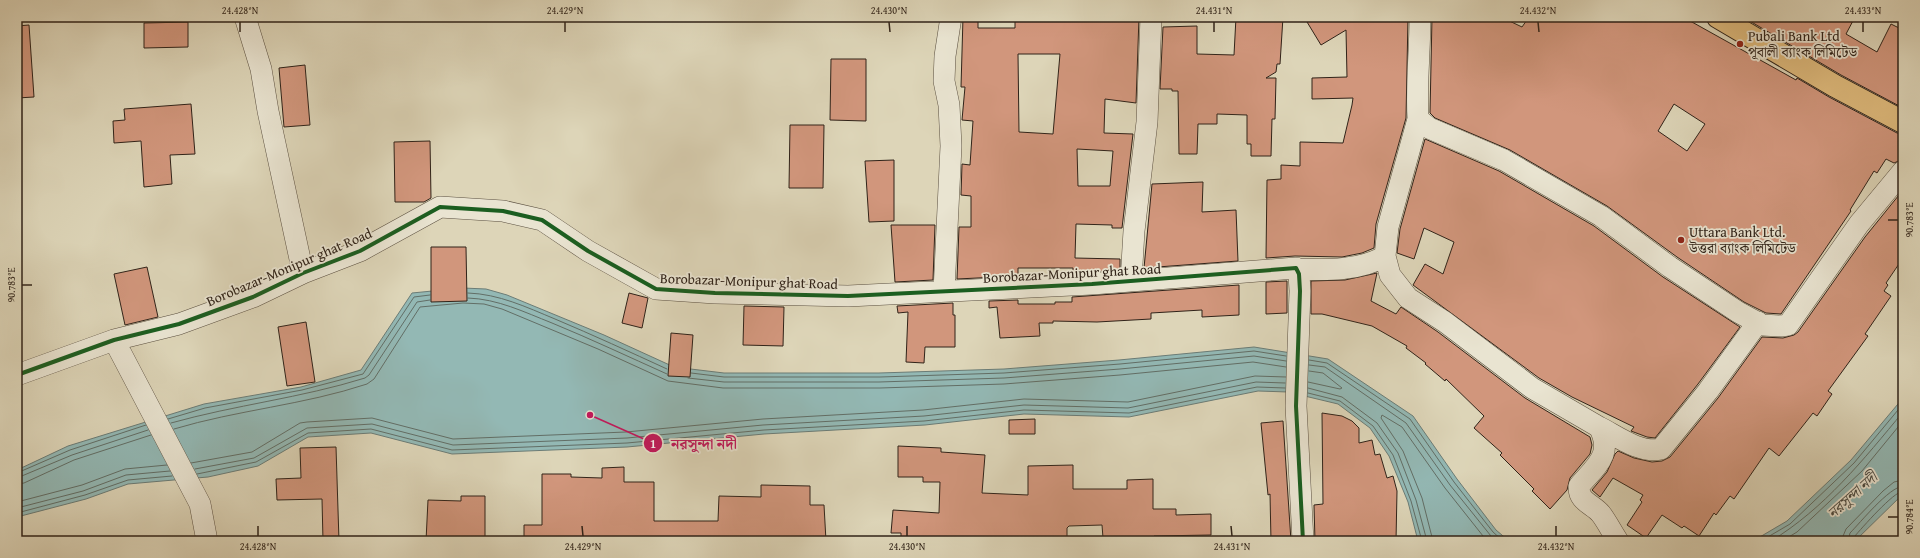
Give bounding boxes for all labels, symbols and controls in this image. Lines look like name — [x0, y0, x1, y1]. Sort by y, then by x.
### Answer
text: 24.428°N — [222, 3, 259, 18]
text: 24.429°N — [547, 3, 584, 18]
text: 24.430°N — [871, 3, 908, 18]
text: 24.431°N — [1196, 3, 1233, 18]
text: 24.432°N — [1520, 3, 1557, 18]
text: 24.433°N — [1845, 3, 1882, 18]
place label: Pubali Bank Ltd পূবালী ব্যাংক লিমিটেড — [1748, 26, 1859, 62]
marker: Pubali Bank Ltd পূবালী ব্যাংক লিমিটেড — [1735, 39, 1745, 49]
text: 90.783°E — [1902, 202, 1917, 238]
place label: Uttara Bank Ltd. উত্তরা ব্যাংক লিমিটেড — [1688, 222, 1797, 258]
street label: Borobazar-Monipur ghat Road — [203, 223, 375, 311]
marker: Uttara Bank Ltd. উত্তরা ব্যাংক লিমিটেড — [1676, 235, 1686, 245]
street label: Borobazar-Monipur ghat Road — [983, 258, 1162, 288]
text: 90.783°E — [4, 267, 19, 303]
street label: Borobazar-Monipur ghat Road — [660, 268, 839, 294]
callout: নরসুন্দা নদী — [643, 430, 745, 457]
text: নরসুন্দা নদী — [670, 433, 737, 454]
text: 1 — [650, 435, 656, 452]
water label: নরসুন্দা নদী — [1822, 466, 1883, 523]
text: 90.784°E — [1902, 499, 1917, 535]
text: 24.428°N — [240, 539, 277, 554]
text: 24.429°N — [565, 539, 602, 554]
text: 24.430°N — [889, 539, 926, 554]
text: 24.431°N — [1214, 539, 1251, 554]
text: 24.432°N — [1538, 539, 1575, 554]

